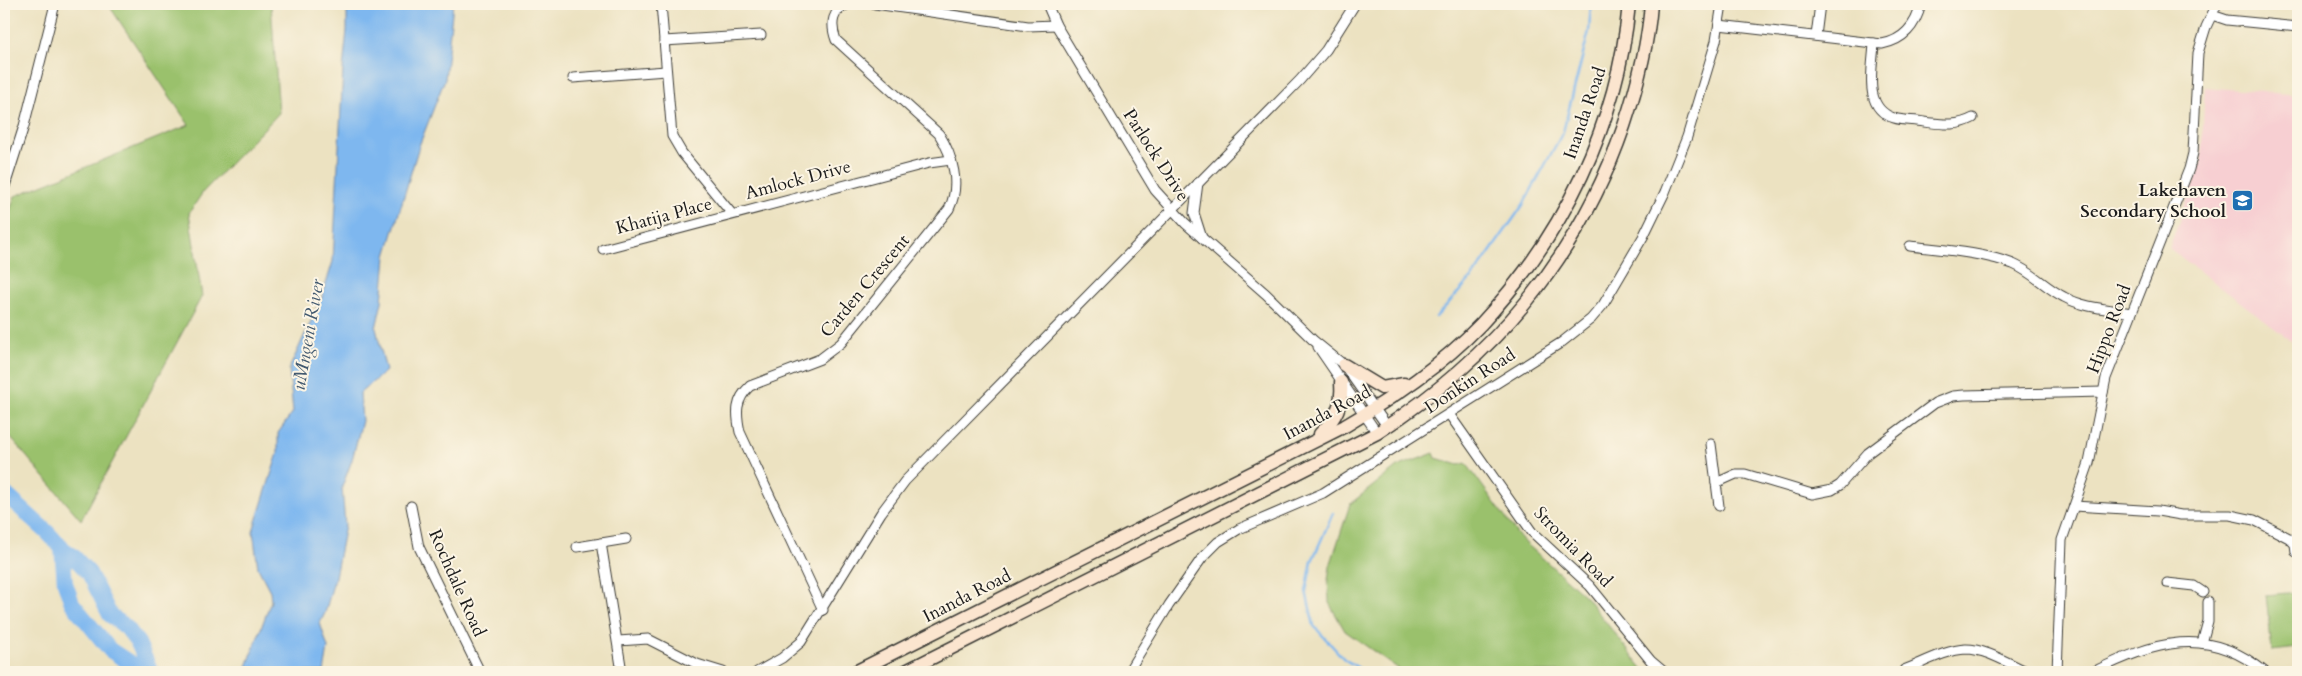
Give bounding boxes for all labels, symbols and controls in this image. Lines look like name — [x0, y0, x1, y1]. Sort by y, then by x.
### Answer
street label: Inanda Road — [1558, 63, 1613, 163]
street label: Parlock Drive — [1117, 104, 1195, 206]
street label: Amlock Drive — [742, 154, 854, 206]
place label: Lakehaven Secondary School — [2080, 178, 2226, 224]
school or university icon: Lakehaven Secondary School — [2230, 188, 2254, 212]
street label: Khatija Place — [613, 191, 715, 241]
street label: Carden Crescent — [814, 229, 916, 343]
water label: uMngeni River — [285, 277, 331, 393]
street label: Hippo Road — [2081, 281, 2138, 377]
street label: Donkin Road — [1420, 342, 1521, 420]
street label: Inanda Road — [1279, 379, 1376, 447]
street label: Stromia Road — [1528, 501, 1618, 593]
street label: Rochdale Road — [422, 525, 492, 641]
street label: Inanda Road — [918, 563, 1016, 629]

